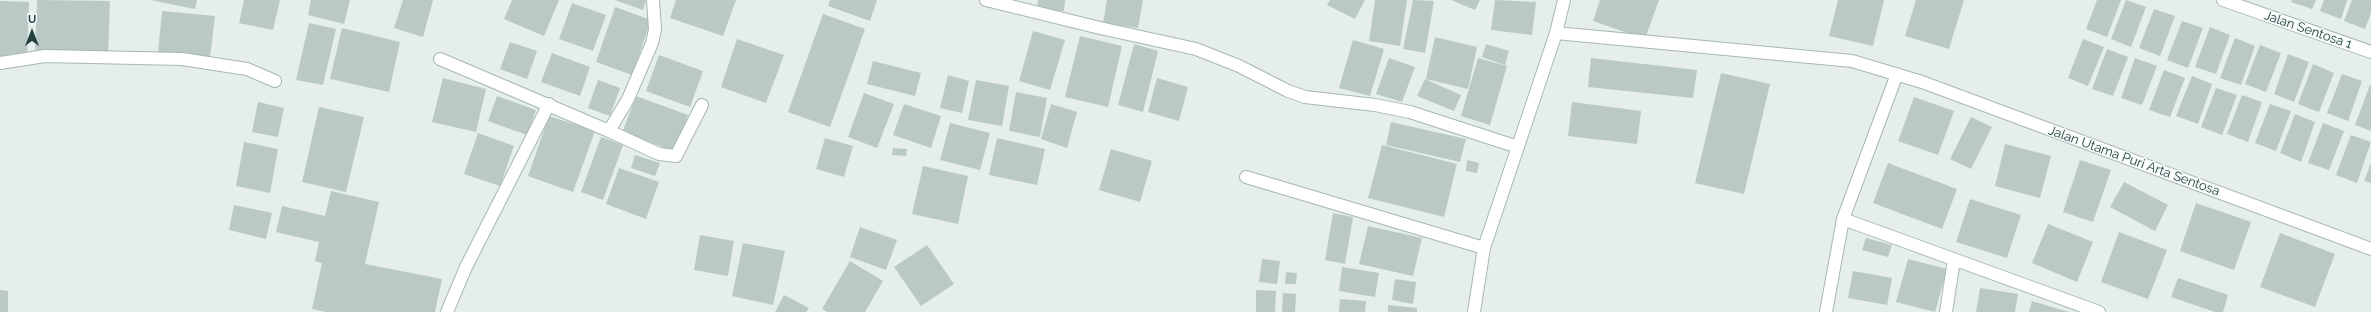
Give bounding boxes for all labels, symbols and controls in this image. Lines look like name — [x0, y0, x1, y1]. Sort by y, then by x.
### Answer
street label: Jalan Sentosa 1 — [2262, 8, 2354, 52]
north arrow — [12, 12, 52, 52]
text: U — [28, 13, 36, 26]
street label: Jalan Utama Puri Arta Sentosa — [2046, 123, 2222, 199]

